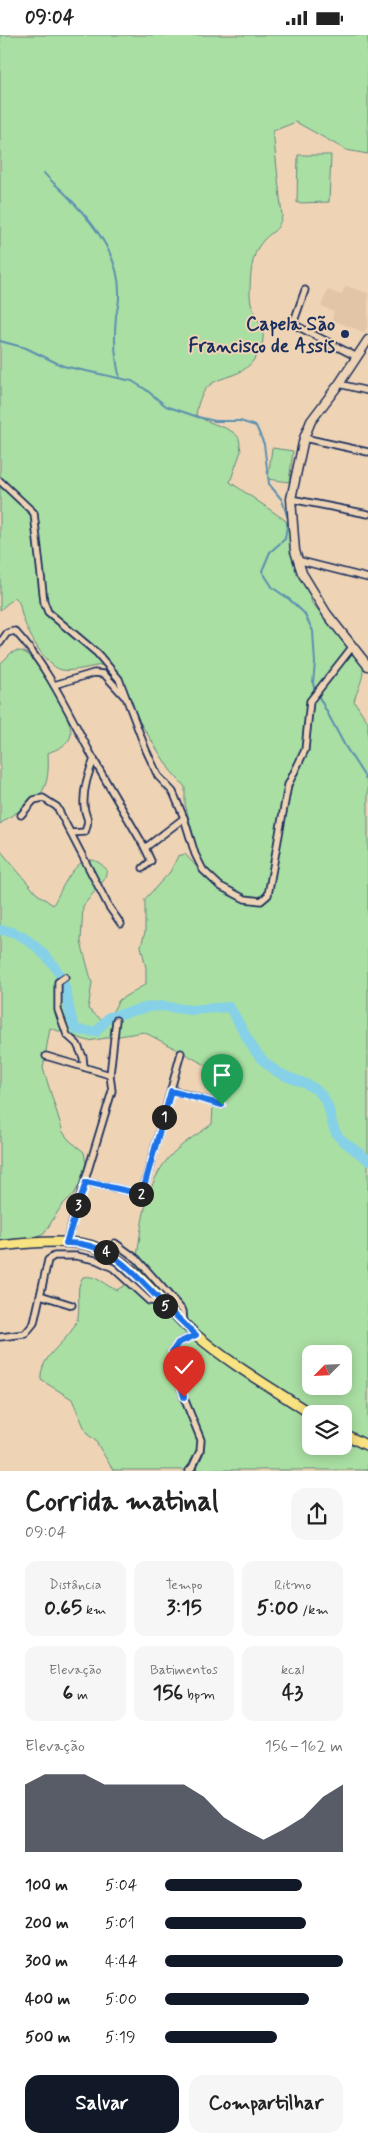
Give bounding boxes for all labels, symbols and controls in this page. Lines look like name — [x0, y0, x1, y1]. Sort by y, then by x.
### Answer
text: 09:04 — [25, 5, 74, 30]
place label: Capela São Francisco de Assis — [188, 312, 335, 359]
marker: Capela São Francisco de Assis — [339, 328, 351, 340]
pin — [201, 1054, 243, 1105]
icon: arrive — [208, 1061, 236, 1089]
pin: 1 — [152, 1105, 176, 1129]
text: 1 — [161, 1108, 168, 1126]
pin: 2 — [128, 1181, 154, 1207]
text: 2 — [138, 1185, 145, 1203]
pin: 3 — [66, 1193, 90, 1217]
text: 3 — [75, 1196, 82, 1214]
pin: 4 — [94, 1239, 118, 1265]
text: 4 — [102, 1243, 111, 1261]
pin: 5 — [152, 1293, 178, 1319]
text: 5 — [161, 1297, 170, 1315]
north arrow — [302, 1345, 352, 1395]
map controls — [302, 1345, 352, 1455]
pin — [163, 1346, 205, 1397]
icon: check — [170, 1353, 198, 1381]
button: layers — [302, 1405, 352, 1455]
text: Corrida matinal — [25, 1484, 219, 1521]
button: share — [291, 1488, 343, 1540]
text: 09:04 — [25, 1522, 66, 1543]
text: Distância — [49, 1576, 102, 1594]
text: Tempo — [165, 1576, 203, 1594]
text: Ritmo — [274, 1576, 311, 1594]
text: 0.65 — [44, 1594, 82, 1622]
text: 3:15 — [166, 1594, 202, 1622]
text: 5:00 — [257, 1594, 298, 1622]
text: km — [82, 1601, 106, 1619]
text: /km — [298, 1601, 329, 1619]
text: Elevação — [49, 1661, 102, 1679]
text: Batimentos — [150, 1661, 218, 1679]
text: kcal — [281, 1661, 304, 1679]
text: 6 — [62, 1679, 73, 1707]
text: 156 — [153, 1679, 183, 1707]
text: 43 — [282, 1679, 303, 1707]
text: m — [73, 1686, 88, 1704]
text: bpm — [183, 1686, 215, 1704]
text: Elevação — [25, 1736, 85, 1757]
text: 156–162 m — [265, 1736, 343, 1757]
text: 100 m — [25, 1875, 68, 1896]
text: 5:04 — [105, 1875, 138, 1896]
text: 200 m — [25, 1913, 69, 1934]
text: 5:01 — [105, 1913, 135, 1934]
text: 300 m — [25, 1951, 68, 1972]
text: 4:44 — [105, 1951, 138, 1972]
text: 400 m — [25, 1989, 70, 2010]
text: 5:00 — [105, 1989, 137, 2010]
text: 500 m — [25, 2027, 70, 2048]
text: 5:19 — [105, 2027, 136, 2048]
button: Salvar — [25, 2075, 179, 2133]
button: Compartilhar — [189, 2075, 343, 2133]

